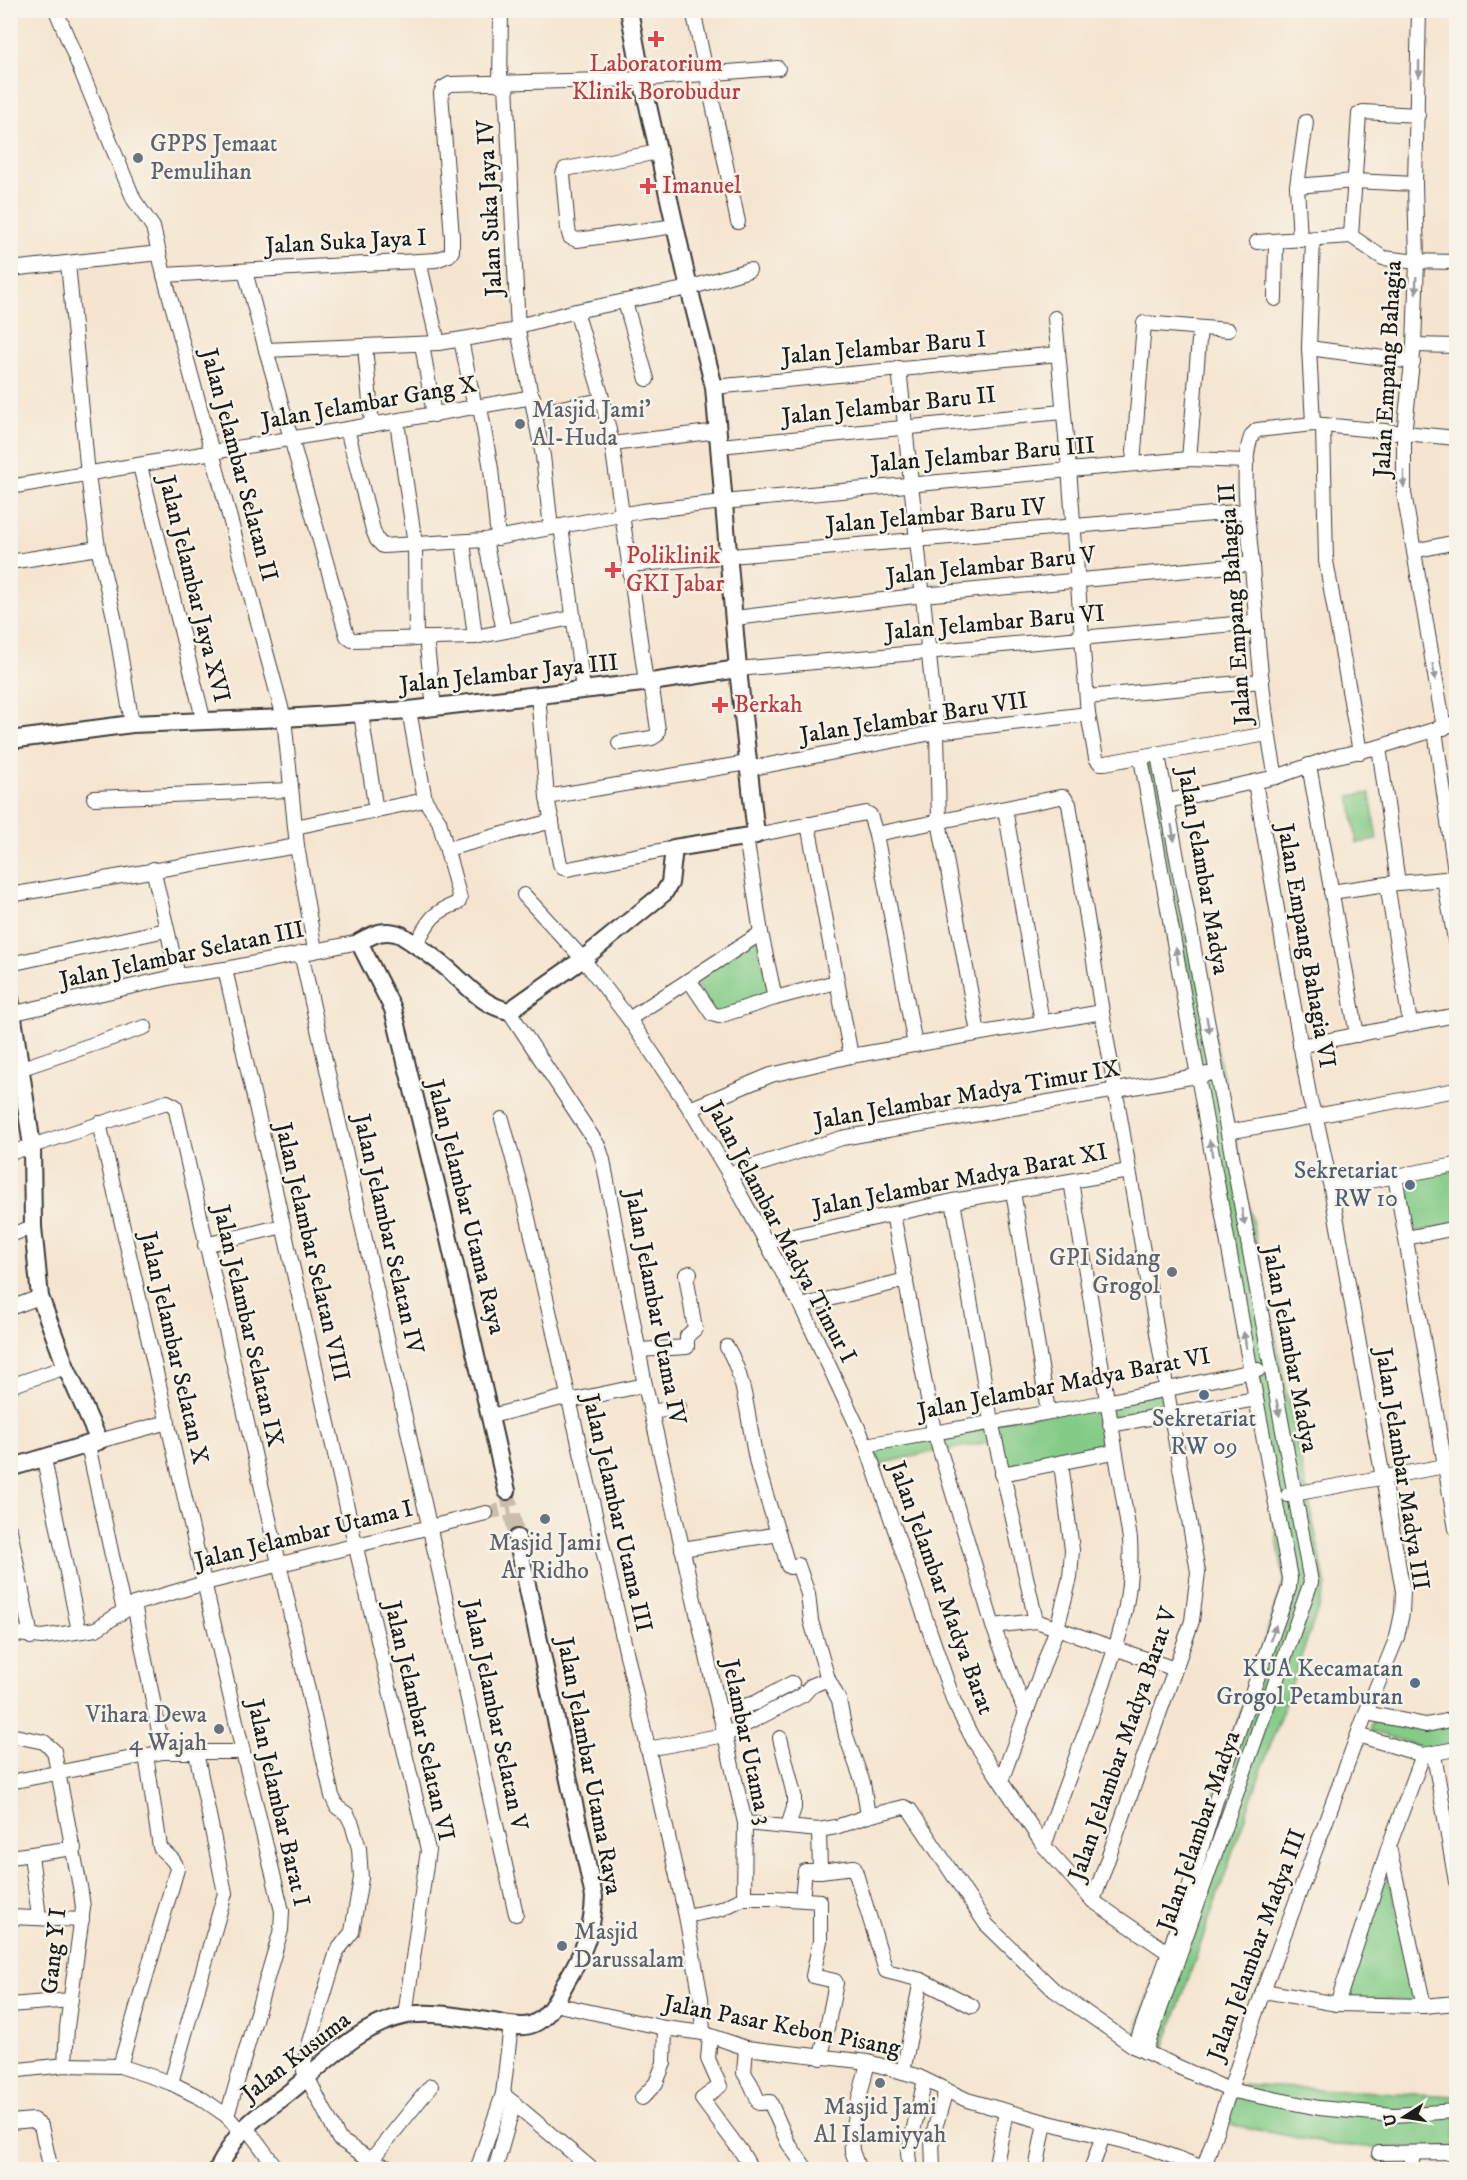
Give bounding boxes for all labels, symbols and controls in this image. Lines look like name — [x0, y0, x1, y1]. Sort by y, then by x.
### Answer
marker: Laboratorium Klinik Borobudur — [647, 30, 665, 48]
place label: Laboratorium Klinik Borobudur — [572, 49, 740, 107]
one-way arrow — [1414, 59, 1424, 78]
street label: Jalan Suka Jaya IV — [470, 118, 510, 299]
place label: GPPS Jemaat Pemulihan — [150, 129, 278, 187]
marker: GPPS Jemaat Pemulihan — [131, 151, 145, 165]
place label: Imanuel — [662, 171, 742, 201]
marker: Imanuel — [639, 177, 657, 195]
street label: Jalan Suka Jaya I — [263, 223, 428, 261]
street label: Jalan Empang Bahagia — [1367, 259, 1409, 480]
one-way arrow — [1412, 275, 1421, 294]
street label: Jalan Jelambar Baru I — [778, 324, 988, 372]
street label: Jalan Jelambar Selatan II — [193, 343, 285, 585]
street label: Jalan Jelambar Gang X — [257, 369, 479, 437]
street label: Jalan Jelambar Baru II — [778, 380, 998, 432]
place label: Masjid Jami' Al-Huda — [532, 395, 651, 453]
marker: Masjid Jami' Al-Huda — [513, 417, 527, 431]
street label: Jalan Jelambar Baru III — [868, 430, 1096, 480]
one-way arrow — [1399, 470, 1409, 489]
street label: Jalan Jelambar Jaya XVI — [151, 471, 237, 706]
street label: Jalan Empang Bahagia II — [1212, 482, 1259, 728]
street label: Jalan Jelambar Baru IV — [823, 491, 1048, 541]
street label: Jalan Jelambar Baru V — [883, 540, 1098, 592]
place label: Poliklinik GKI Jabar — [626, 541, 724, 599]
marker: Poliklinik GKI Jabar — [604, 561, 622, 579]
street label: Jalan Jelambar Baru VI — [882, 598, 1106, 648]
street label: Jalan Jelambar Jaya III — [396, 648, 620, 701]
one-way arrow — [1430, 662, 1439, 681]
street label: Jalan Jelambar Baru VII — [796, 685, 1030, 751]
place label: Berkah — [734, 690, 803, 720]
marker: Berkah — [711, 696, 729, 714]
street label: Jalan Jelambar Madya — [1170, 763, 1236, 978]
street label: Jalan Empang Bahagia VI — [1269, 820, 1342, 1071]
one-way arrow — [1169, 824, 1178, 843]
street label: Jalan Jelambar Selatan III — [55, 914, 307, 996]
one-way arrow — [1172, 947, 1181, 966]
one-way arrow — [1204, 1015, 1213, 1034]
street label: Jalan Jelambar Madya Timur IX — [810, 1053, 1122, 1137]
street label: Jalan Jelambar Utama Raya — [419, 1075, 512, 1338]
street label: Jalan Jelambar Madya Timur I — [698, 1094, 863, 1368]
street label: Jalan Jelambar Selatan IV — [345, 1109, 430, 1357]
street label: Jalan Jelambar Selatan VIII — [267, 1118, 356, 1384]
street label: Jalan Jelambar Madya Barat XI — [808, 1137, 1110, 1224]
one-way arrow — [1206, 1139, 1215, 1158]
place label: Sekretariat RW 10 — [1294, 1156, 1398, 1214]
marker: Sekretariat RW 10 — [1403, 1178, 1417, 1192]
street label: Jalan Jelambar Utama IV — [617, 1185, 693, 1428]
street label: Jalan Jelambar Selatan IX — [205, 1200, 290, 1450]
one-way arrow — [1239, 1207, 1248, 1226]
street label: Jalan Jelambar Selatan X — [132, 1227, 215, 1467]
street label: Jalan Jelambar Madya — [1255, 1241, 1325, 1456]
place label: GPI Sidang Grogol — [1049, 1243, 1161, 1301]
marker: GPI Sidang Grogol — [1165, 1265, 1179, 1279]
one-way arrow — [1240, 1331, 1249, 1350]
street label: Jalan Jelambar Madya Barat VI — [913, 1341, 1213, 1427]
street label: Jalan Jelambar Madya III — [1368, 1344, 1436, 1592]
marker: Sekretariat RW 09 — [1197, 1388, 1211, 1402]
street label: Jalan Jelambar Utama III — [575, 1389, 659, 1635]
one-way arrow — [1274, 1399, 1283, 1418]
place label: Sekretariat RW 09 — [1152, 1404, 1256, 1462]
street label: Jalan Jelambar Madya Barat — [881, 1455, 1001, 1719]
street label: Jalan Jelambar Utama I — [190, 1493, 416, 1577]
marker: Masjid Jami Ar Ridho — [538, 1512, 552, 1526]
place label: Masjid Jami Ar Ridho — [489, 1528, 601, 1586]
street label: Jalan Jelambar Selatan V — [455, 1595, 534, 1834]
street label: Jalan Jelambar Selatan VI — [376, 1596, 461, 1844]
street label: Jalan Jelambar Madya Barat V — [1061, 1602, 1184, 1887]
one-way arrow — [1268, 1624, 1278, 1642]
street label: Jalan Jelambar Utama Raya — [549, 1633, 629, 1898]
place label: KUA Kecamatan Grogol Petamburan — [1216, 1654, 1403, 1712]
street label: Jelambar Utama 3 — [714, 1655, 779, 1827]
marker: KUA Kecamatan Grogol Petamburan — [1408, 1676, 1422, 1690]
street label: Jalan Jelambar Barat I — [239, 1695, 316, 1910]
place label: Vihara Dewa 4 Wajah — [84, 1700, 208, 1758]
marker: Vihara Dewa 4 Wajah — [212, 1722, 226, 1736]
street label: Jalan Jelambar Madya — [1150, 1726, 1248, 1937]
street label: Jalan Jelambar Madya III — [1200, 1825, 1313, 2067]
street label: Gang Y I — [35, 1906, 73, 1996]
place label: Masjid Darussalam — [574, 1917, 684, 1975]
marker: Masjid Darussalam — [555, 1939, 569, 1953]
street label: Jalan Pasar Kebon Pisang — [659, 1988, 903, 2064]
street label: Jalan Kusuma — [234, 2005, 357, 2110]
marker: Masjid Jami Al Islamiyyah — [873, 2076, 887, 2090]
north arrow — [1374, 2087, 1434, 2147]
place label: Masjid Jami Al Islamiyyah — [814, 2092, 947, 2150]
text: U — [1379, 2111, 1401, 2128]

